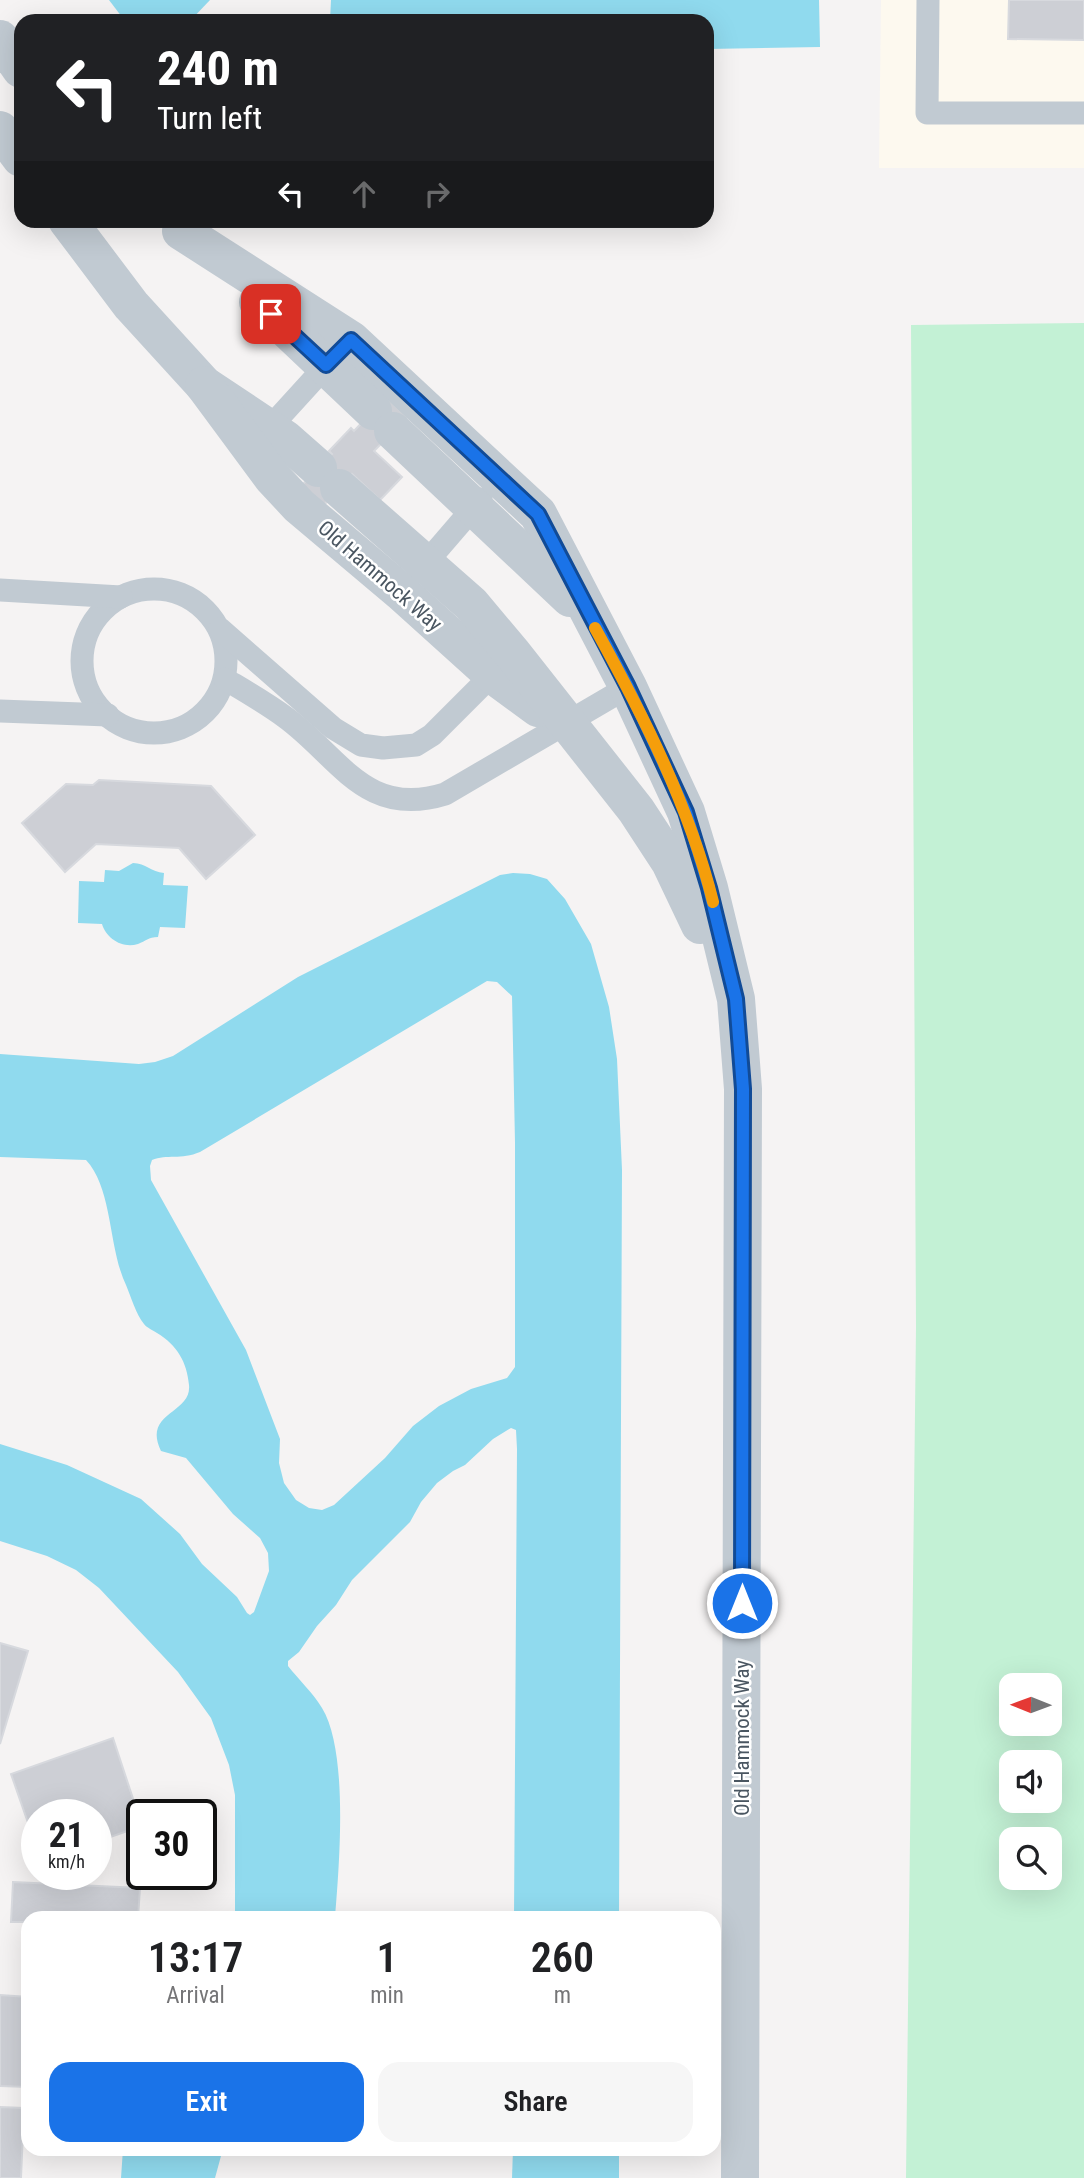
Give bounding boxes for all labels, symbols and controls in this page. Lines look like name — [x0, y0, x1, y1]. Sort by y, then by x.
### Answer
text: 240 m — [157, 40, 279, 97]
icon: left — [42, 42, 133, 133]
text: Turn left — [157, 99, 262, 137]
icon: left — [272, 175, 310, 213]
icon: ahead — [345, 175, 383, 213]
icon: right — [418, 175, 456, 213]
pin — [241, 284, 301, 344]
icon: arrive — [252, 295, 290, 333]
street label: Old Hammock Way — [313, 516, 447, 636]
position arrow — [705, 1566, 779, 1640]
street label: Old Hammock Way — [730, 1660, 754, 1816]
north arrow — [999, 1673, 1062, 1736]
map controls — [999, 1673, 1062, 1890]
button: sound — [999, 1750, 1062, 1813]
speed limit sign: 30 — [126, 1799, 217, 1890]
text: 21 — [49, 1815, 84, 1856]
button: search — [999, 1827, 1062, 1890]
text: km/h — [48, 1851, 85, 1872]
text: 13:17 — [148, 1933, 243, 1982]
text: 1 — [377, 1933, 398, 1982]
text: 260 — [531, 1933, 594, 1982]
text: Arrival — [166, 1982, 225, 2009]
text: min — [370, 1982, 404, 2009]
text: m — [554, 1982, 571, 2009]
button: Exit — [49, 2062, 364, 2142]
button: Share — [378, 2062, 693, 2142]

